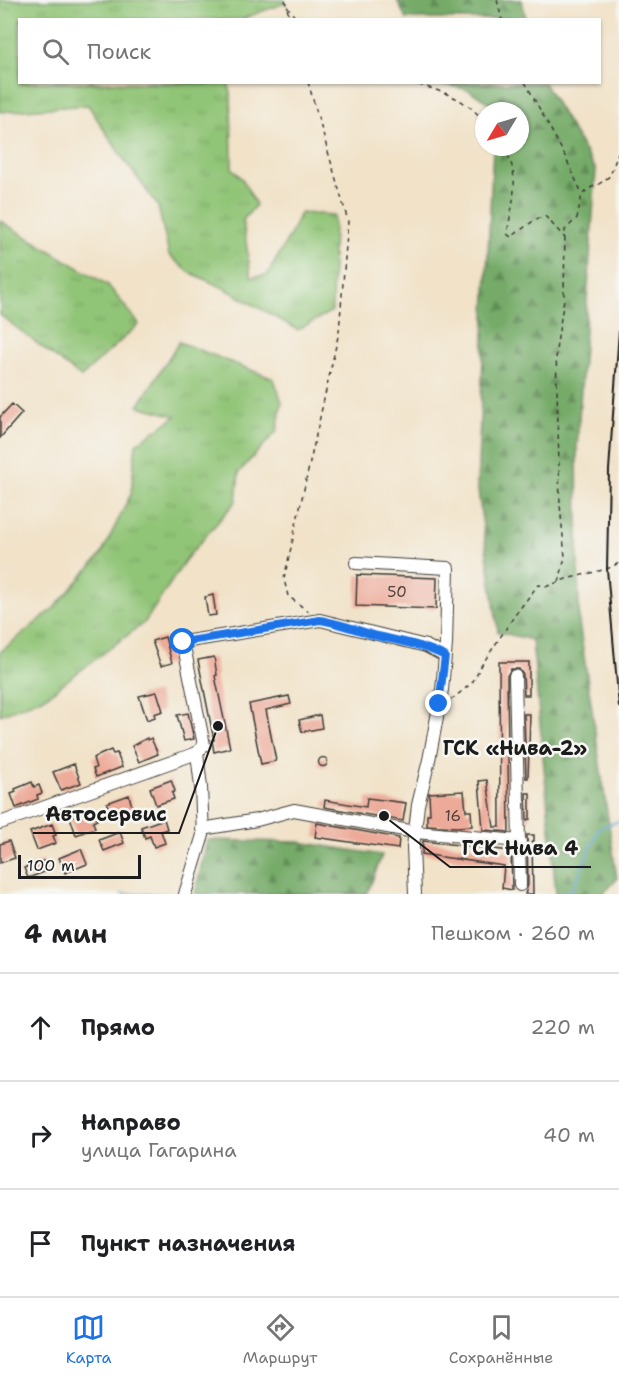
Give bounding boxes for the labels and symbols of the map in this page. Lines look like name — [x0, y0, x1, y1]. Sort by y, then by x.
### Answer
north arrow — [475, 102, 529, 156]
house number: 50 — [387, 582, 407, 602]
route start — [169, 628, 195, 654]
route end — [425, 690, 451, 716]
district label: ГСК «Нива-2» — [443, 735, 587, 761]
callout: Автосервис — [33, 795, 179, 833]
text: Автосервис — [45, 801, 167, 827]
house number: 16 — [445, 806, 461, 826]
callout: ГСК Нива 4 — [450, 829, 591, 867]
text: ГСК Нива 4 — [462, 835, 578, 861]
scale bar — [18, 852, 141, 880]

